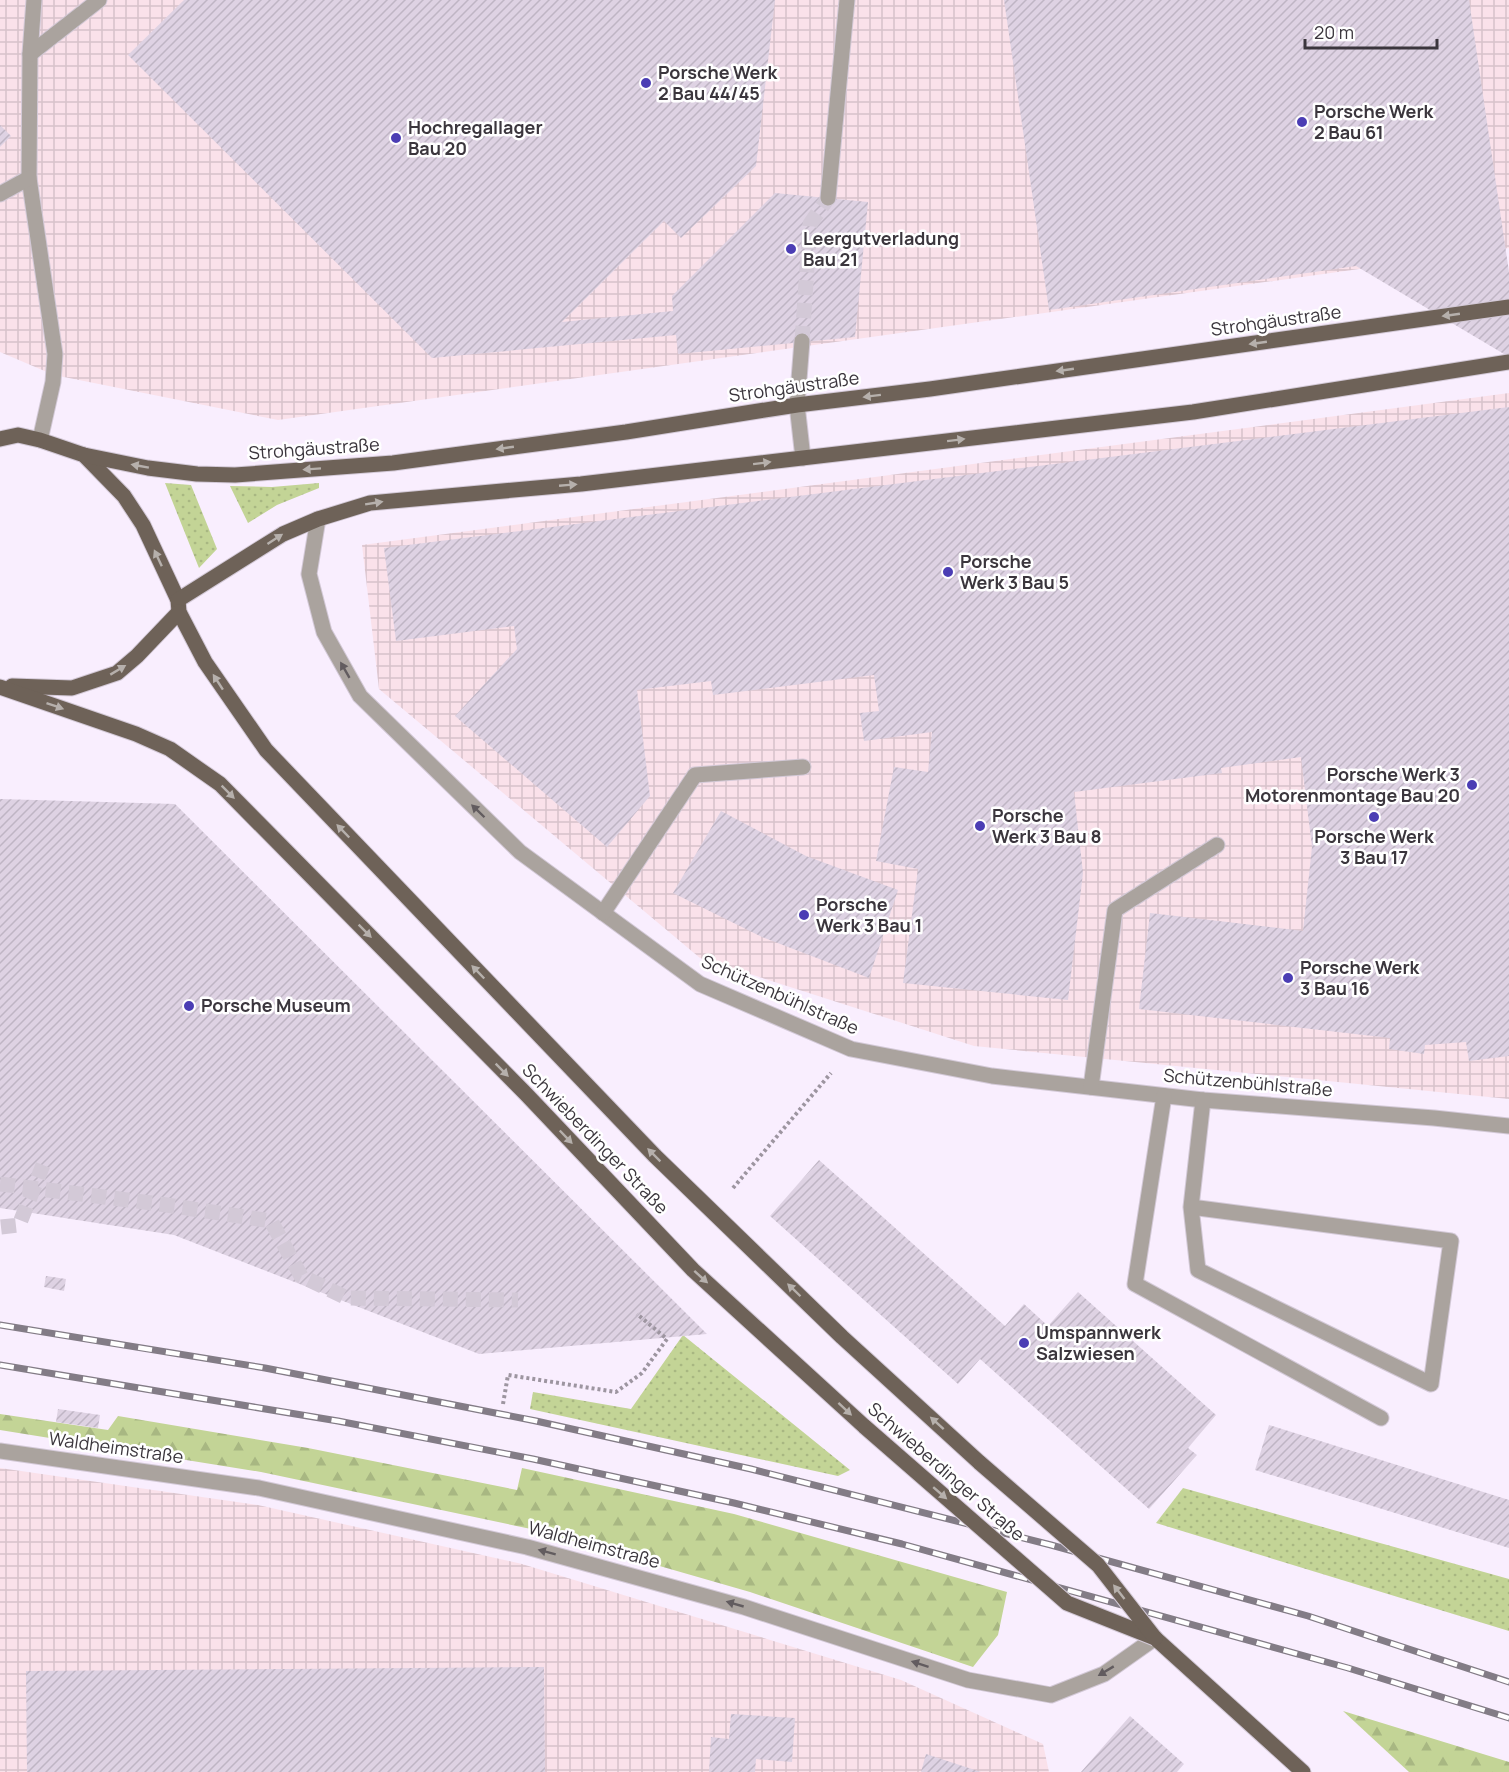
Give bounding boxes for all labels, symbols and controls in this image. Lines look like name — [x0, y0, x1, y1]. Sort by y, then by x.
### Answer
scale bar — [1305, 12, 1437, 50]
text: 20 m — [1314, 20, 1354, 44]
place label: Porsche Werk 2 Bau 44/45 — [658, 60, 779, 105]
marker: Porsche Werk 2 Bau 44/45 — [639, 76, 653, 90]
place label: Porsche Werk 2 Bau 61 — [1314, 99, 1435, 144]
place label: Hochregallager Bau 20 — [408, 115, 543, 160]
marker: Porsche Werk 2 Bau 61 — [1295, 115, 1309, 129]
marker: Hochregallager Bau 20 — [389, 131, 403, 145]
place label: Leergutverladung Bau 21 — [803, 226, 959, 271]
marker: Leergutverladung Bau 21 — [784, 242, 798, 256]
street label: Strohgäustraße — [1209, 299, 1343, 341]
one-way arrow — [1441, 311, 1460, 320]
one-way arrow — [1248, 338, 1267, 347]
street label: Strohgäustraße — [727, 365, 861, 407]
one-way arrow — [1055, 366, 1074, 375]
one-way arrow — [862, 391, 881, 401]
street label: Strohgäustraße — [248, 431, 380, 465]
one-way arrow — [946, 435, 965, 445]
one-way arrow — [496, 443, 515, 452]
one-way arrow — [753, 458, 772, 468]
one-way arrow — [131, 461, 150, 470]
one-way arrow — [302, 464, 321, 474]
one-way arrow — [559, 480, 578, 490]
one-way arrow — [365, 499, 384, 508]
one-way arrow — [267, 534, 284, 545]
one-way arrow — [154, 549, 163, 566]
place label: Porsche Werk 3 Bau 5 — [960, 549, 1069, 594]
marker: Porsche Werk 3 Bau 5 — [941, 565, 955, 579]
one-way arrow — [340, 661, 350, 678]
one-way arrow — [110, 665, 127, 675]
one-way arrow — [213, 674, 224, 690]
one-way arrow — [46, 701, 64, 711]
place label: Porsche Werk 3 Motorenmontage Bau 20 — [1245, 762, 1460, 807]
marker: Porsche Werk 3 Motorenmontage Bau 20 — [1465, 778, 1479, 792]
one-way arrow — [220, 785, 234, 799]
place label: Porsche Werk 3 Bau 8 — [992, 803, 1101, 848]
one-way arrow — [470, 804, 485, 818]
marker: Porsche Werk 3 Bau 17 — [1367, 810, 1381, 824]
marker: Porsche Werk 3 Bau 8 — [973, 819, 987, 833]
one-way arrow — [337, 824, 350, 839]
place label: Porsche Werk 3 Bau 17 — [1314, 824, 1435, 869]
place label: Porsche Werk 3 Bau 1 — [816, 892, 922, 937]
marker: Porsche Werk 3 Bau 1 — [797, 908, 811, 922]
one-way arrow — [357, 923, 371, 937]
street label: Schützenbühlstraße — [698, 949, 863, 1040]
place label: Porsche Werk 3 Bau 16 — [1300, 955, 1421, 1000]
one-way arrow — [471, 964, 485, 979]
marker: Porsche Werk 3 Bau 16 — [1281, 971, 1295, 985]
place label: Porsche Museum — [201, 993, 351, 1017]
marker: Porsche Museum — [182, 999, 196, 1013]
street label: Schwieberdinger Straße — [518, 1058, 674, 1219]
one-way arrow — [494, 1062, 508, 1076]
street label: Schützenbühlstraße — [1162, 1063, 1334, 1101]
one-way arrow — [559, 1129, 573, 1143]
one-way arrow — [647, 1148, 661, 1162]
one-way arrow — [693, 1270, 708, 1283]
one-way arrow — [787, 1284, 801, 1298]
place label: Umspannwerk Salzwiesen — [1036, 1320, 1162, 1365]
marker: Umspannwerk Salzwiesen — [1017, 1336, 1031, 1350]
street label: Schwieberdinger Straße — [863, 1396, 1030, 1546]
one-way arrow — [837, 1402, 852, 1415]
one-way arrow — [929, 1416, 944, 1430]
street label: Waldheimstraße — [47, 1426, 185, 1468]
one-way arrow — [933, 1486, 948, 1500]
street label: Waldheimstraße — [526, 1515, 663, 1573]
one-way arrow — [538, 1547, 556, 1556]
one-way arrow — [1114, 1585, 1126, 1600]
one-way arrow — [726, 1599, 744, 1608]
one-way arrow — [911, 1659, 929, 1669]
one-way arrow — [1097, 1666, 1114, 1676]

